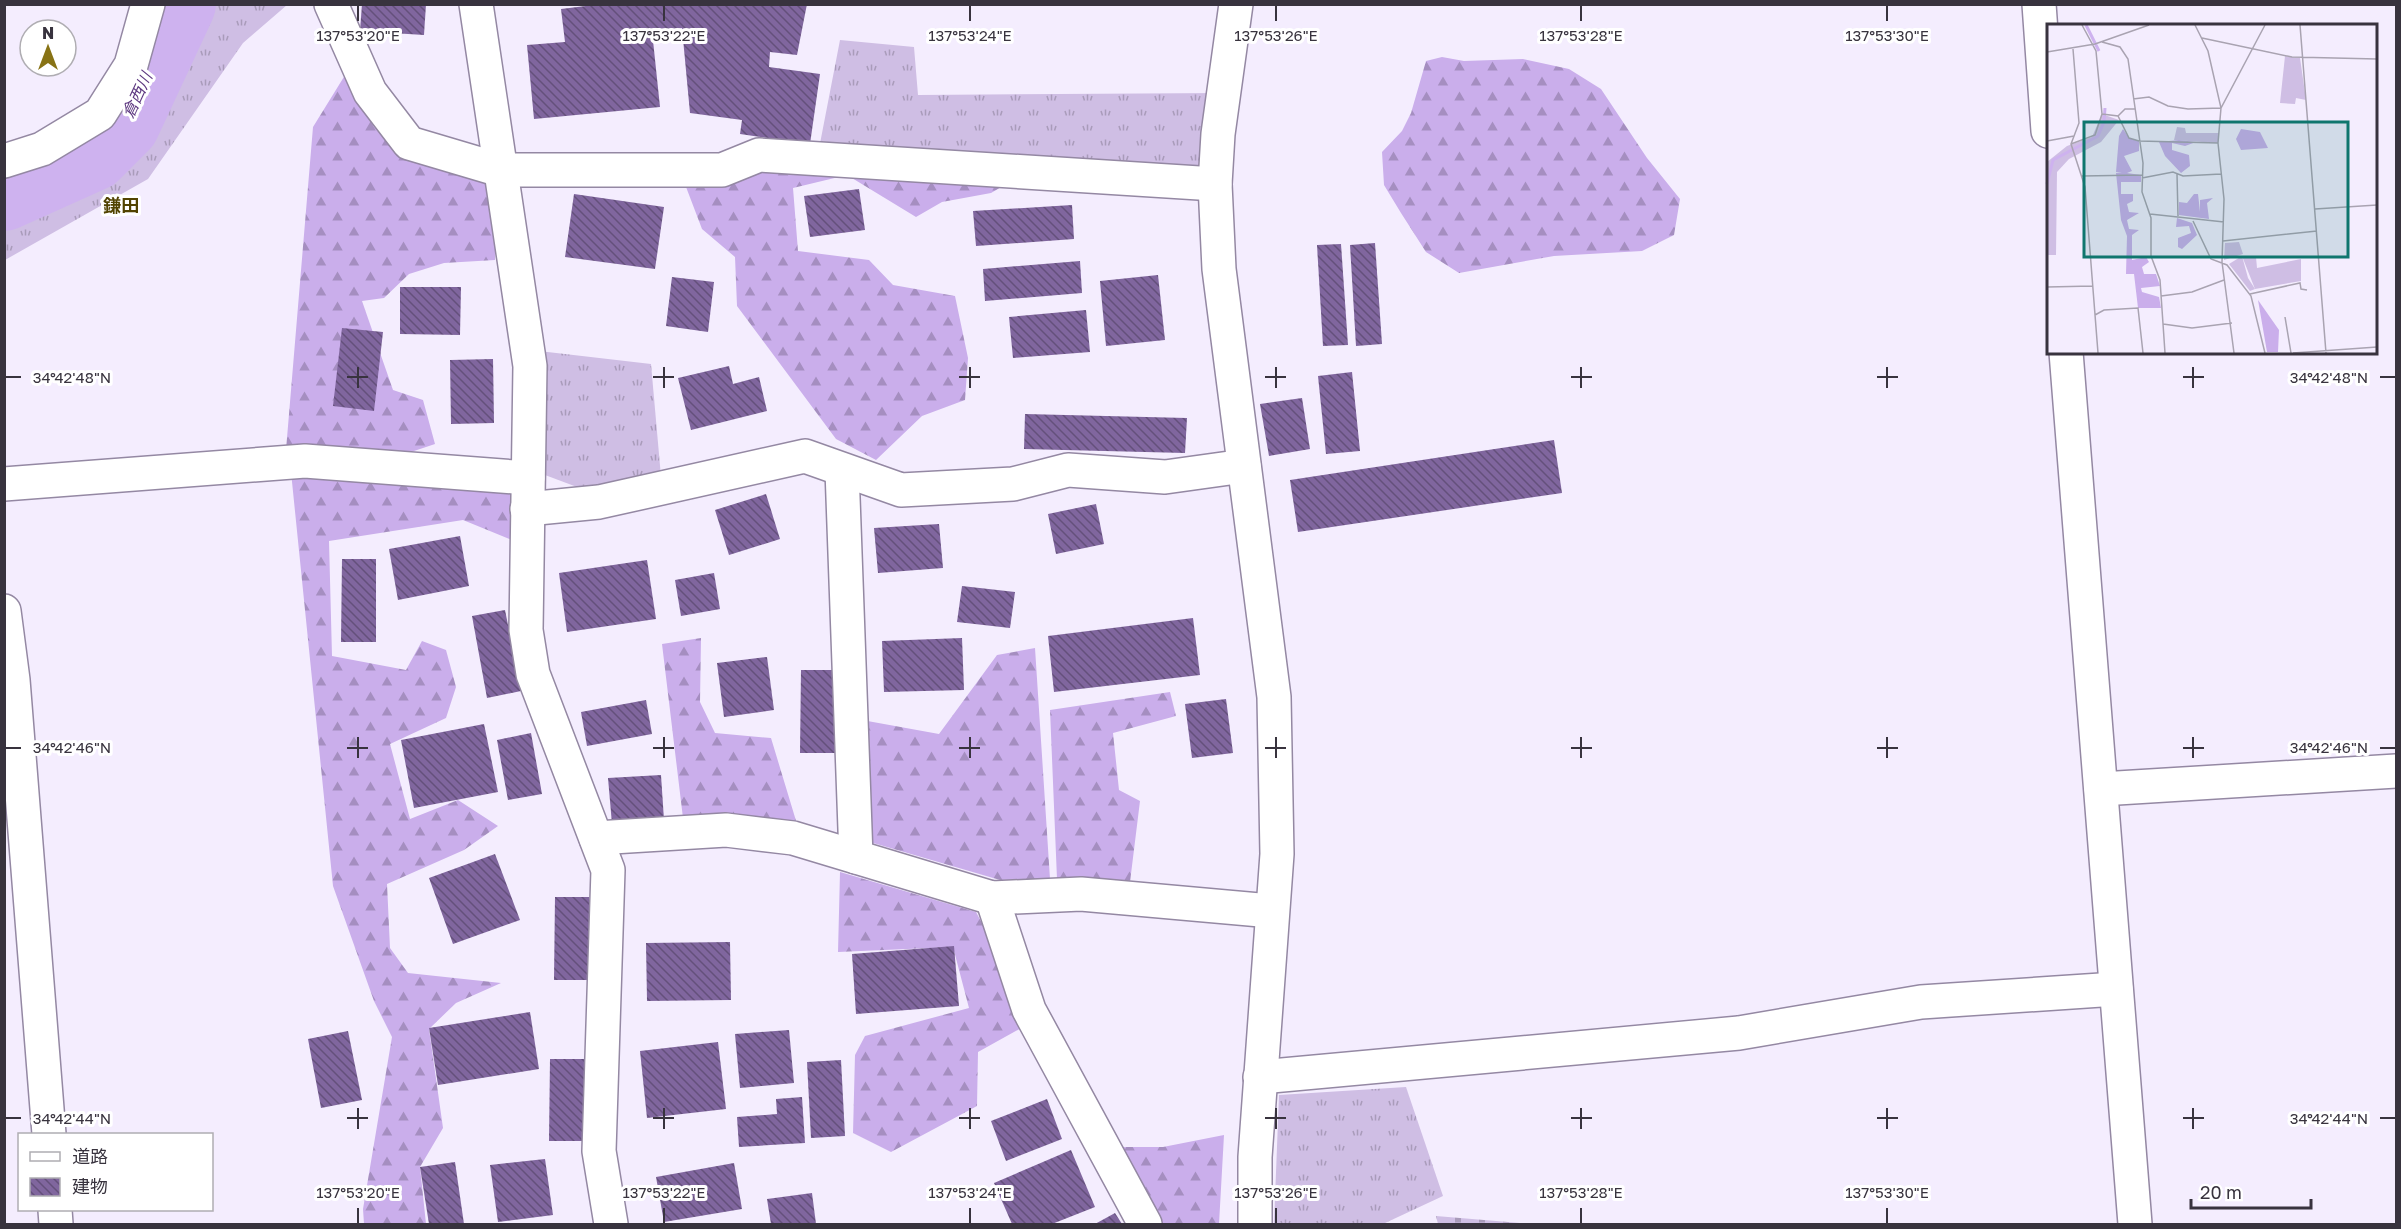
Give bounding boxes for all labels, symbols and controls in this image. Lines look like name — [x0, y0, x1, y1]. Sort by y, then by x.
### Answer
north arrow — [18, 18, 78, 78]
text: N — [42, 23, 54, 43]
inset map — [2047, 24, 2377, 354]
text: 137°53'20"E — [316, 26, 400, 44]
text: 137°53'22"E — [622, 26, 706, 44]
text: 137°53'24"E — [928, 26, 1012, 44]
text: 137°53'26"E — [1234, 26, 1318, 44]
text: 137°53'28"E — [1539, 26, 1623, 44]
text: 137°53'30"E — [1845, 26, 1929, 44]
water label: 倉西川 — [118, 67, 157, 121]
district label: 鎌田 — [103, 194, 139, 216]
text: 34°42'48"N — [33, 368, 111, 386]
text: 34°42'48"N — [2290, 368, 2368, 386]
text: 34°42'46"N — [33, 738, 111, 756]
text: 34°42'46"N — [2290, 738, 2368, 756]
text: 34°42'44"N — [33, 1109, 111, 1127]
text: 34°42'44"N — [2290, 1109, 2368, 1127]
legend — [18, 1133, 213, 1211]
text: 道路 — [72, 1145, 108, 1167]
scale bar — [2191, 1172, 2311, 1210]
text: 建物 — [72, 1175, 108, 1197]
text: 20 m — [2200, 1181, 2242, 1203]
text: 137°53'20"E — [316, 1183, 400, 1201]
text: 137°53'22"E — [622, 1183, 706, 1201]
text: 137°53'24"E — [928, 1183, 1012, 1201]
text: 137°53'26"E — [1234, 1183, 1318, 1201]
text: 137°53'28"E — [1539, 1183, 1623, 1201]
text: 137°53'30"E — [1845, 1183, 1929, 1201]

